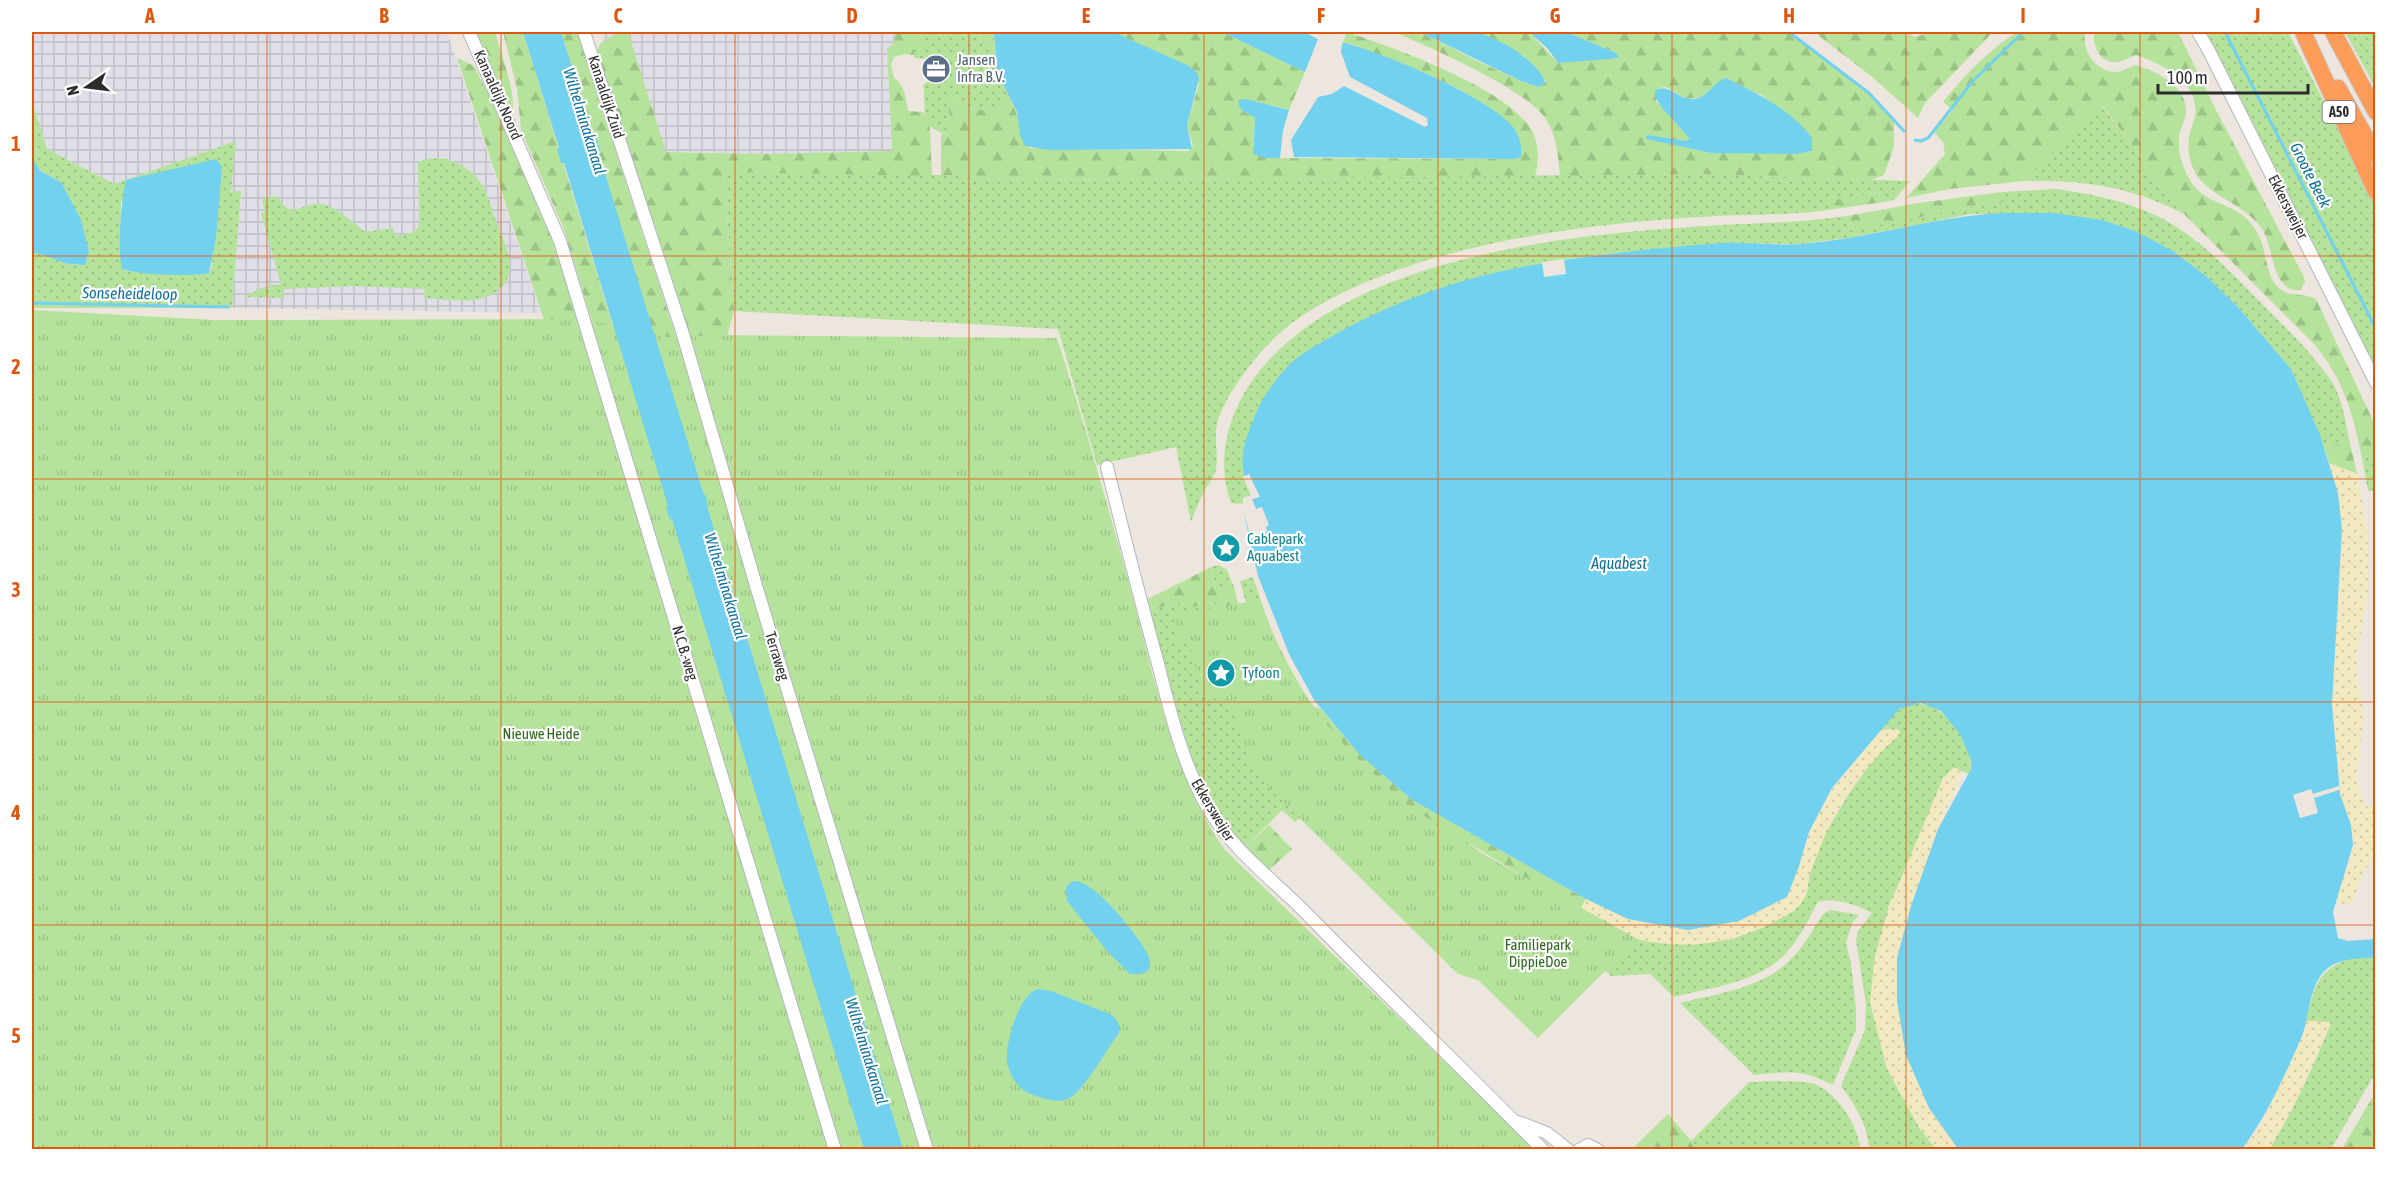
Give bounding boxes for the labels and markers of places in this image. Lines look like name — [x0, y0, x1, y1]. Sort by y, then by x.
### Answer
place label: Jansen Infra B.V. — [957, 51, 1005, 85]
office icon: Jansen Infra B.V. — [920, 53, 952, 85]
place label: Cablepark Aquabest — [1247, 530, 1304, 564]
place icon: Cablepark Aquabest — [1210, 532, 1242, 564]
place icon: Tyfoon — [1205, 657, 1237, 689]
place label: Tyfoon — [1242, 664, 1280, 681]

